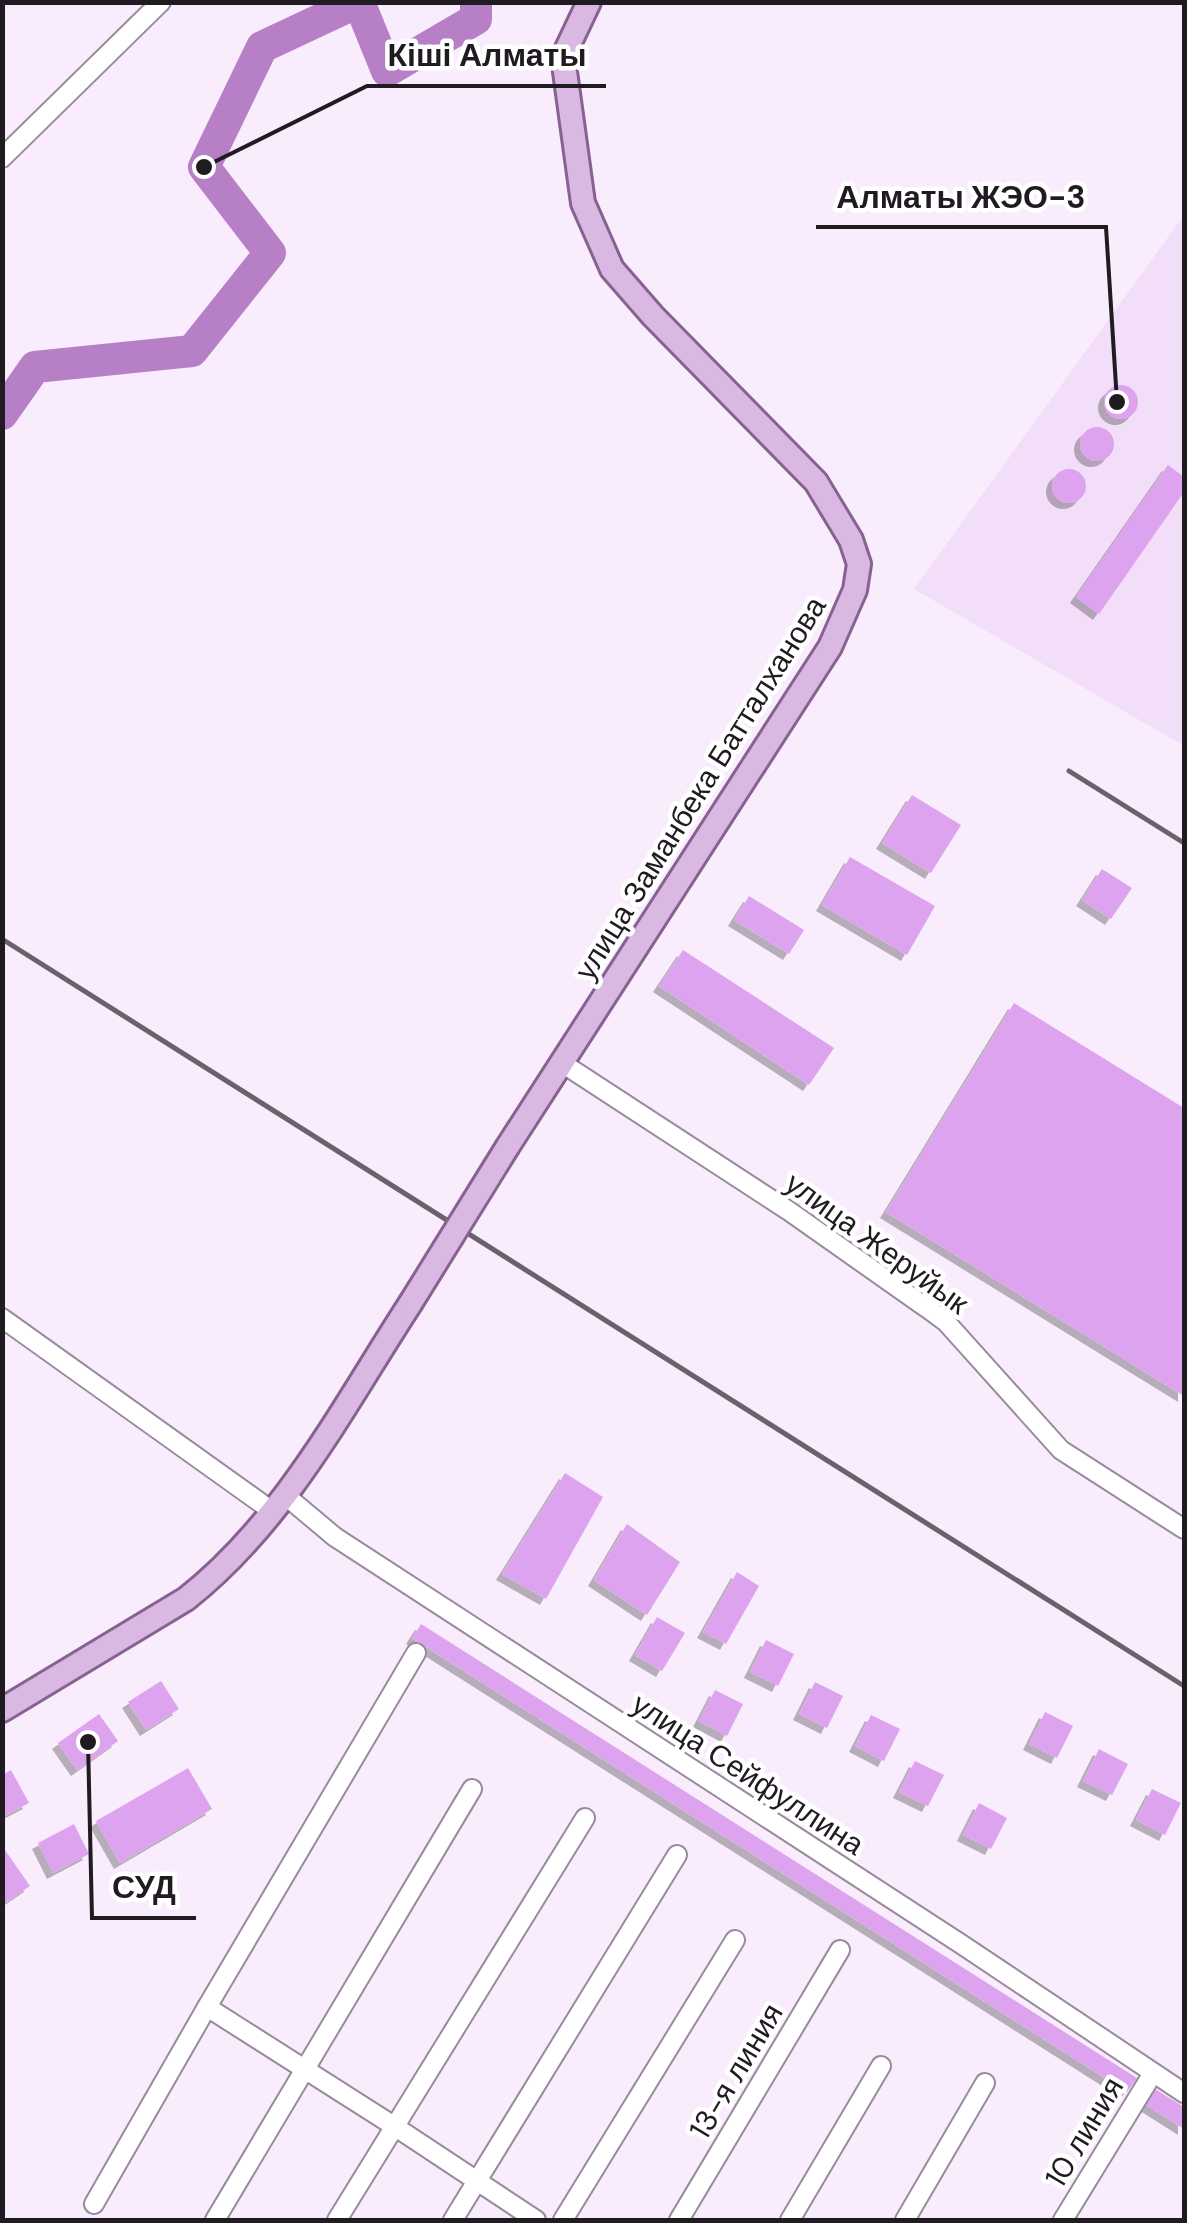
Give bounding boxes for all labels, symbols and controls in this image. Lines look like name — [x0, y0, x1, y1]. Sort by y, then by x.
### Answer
callout: Кіші Алматы — [367, 24, 606, 86]
text: Кіші Алматы — [388, 34, 587, 76]
callout: Алматы ЖЭО-3 — [816, 165, 1106, 227]
text: Алматы ЖЭО-3 — [836, 176, 1086, 218]
street label: улица Заманбека Батталханова — [566, 589, 835, 987]
street label: улица Жеруйык — [778, 1163, 977, 1323]
street label: улица Сейфуллина — [624, 1684, 872, 1864]
callout: СУД — [92, 1856, 196, 1918]
text: СУД — [112, 1866, 176, 1908]
street label: 13-я линия — [680, 1996, 792, 2146]
street label: 10 линия — [1036, 2070, 1132, 2194]

